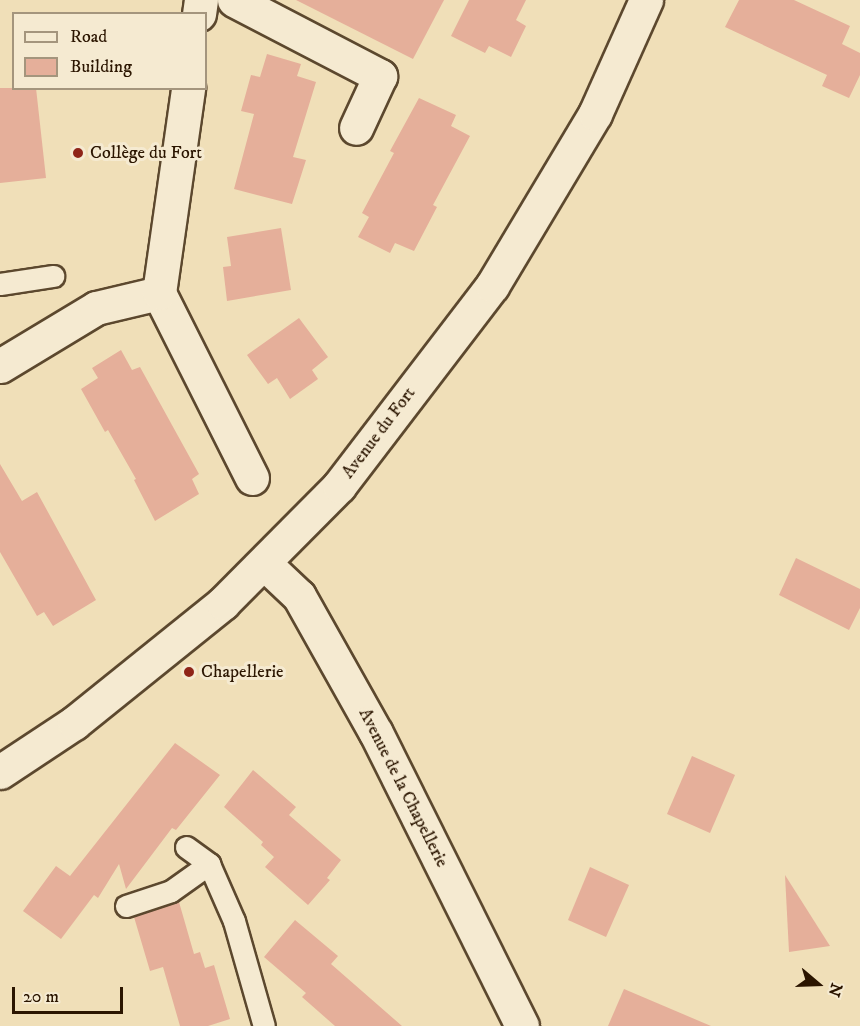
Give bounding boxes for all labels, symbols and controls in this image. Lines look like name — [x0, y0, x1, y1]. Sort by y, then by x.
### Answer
legend — [12, 12, 207, 90]
text: Road — [70, 26, 107, 48]
text: Building — [70, 56, 132, 78]
place label: Collège du Fort — [90, 142, 202, 164]
marker: Collège du Fort — [71, 146, 85, 160]
street label: Avenue du Fort — [338, 383, 420, 483]
place label: Chapellerie — [201, 661, 284, 683]
marker: Chapellerie — [182, 665, 196, 679]
street label: Avenue de la Chapellerie — [354, 705, 452, 871]
north arrow — [788, 954, 848, 1014]
scale bar — [15, 975, 126, 1013]
text: N — [823, 980, 847, 999]
text: 20 m — [23, 986, 59, 1008]

